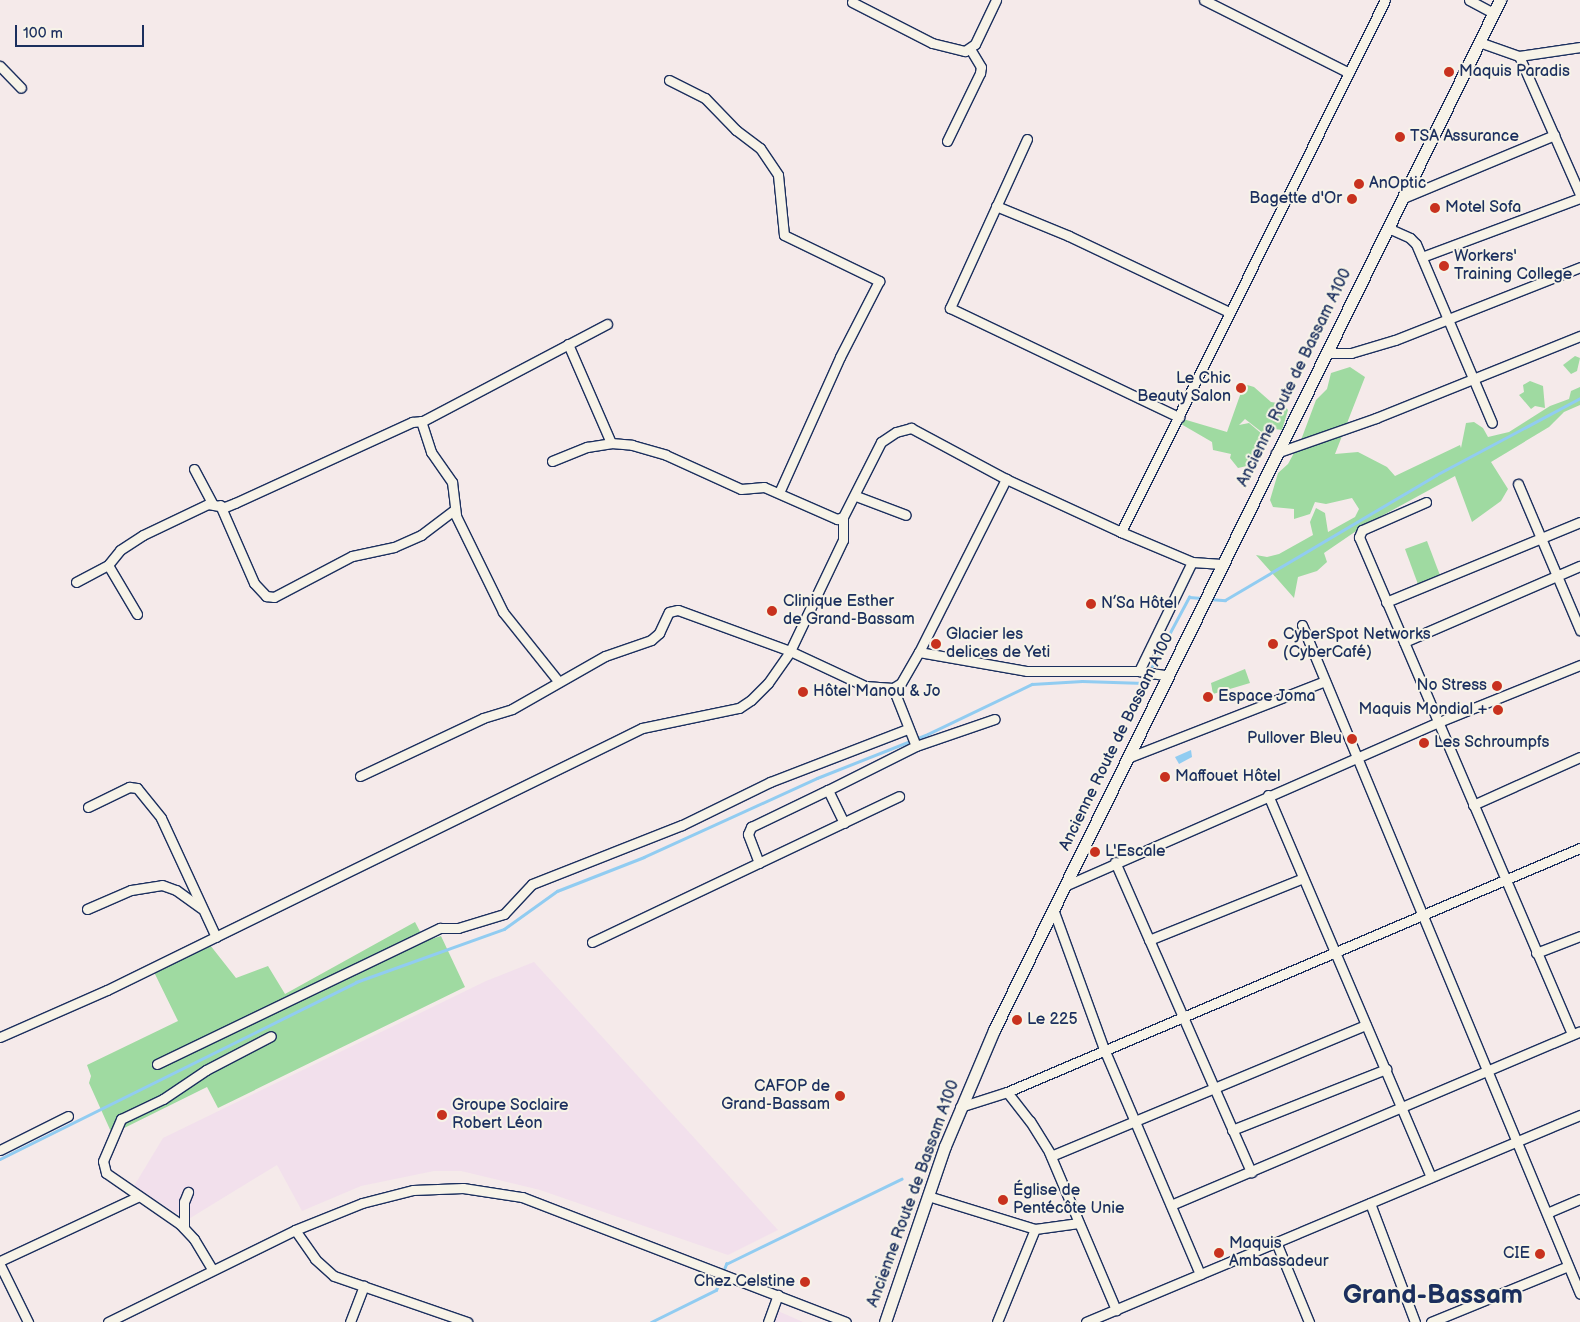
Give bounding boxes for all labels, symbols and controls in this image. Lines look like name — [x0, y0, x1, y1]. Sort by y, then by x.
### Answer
scale bar — [18, 15, 146, 47]
text: 100 m — [23, 24, 63, 43]
place label: Maquis Paradis — [1459, 62, 1570, 82]
marker: Maquis Paradis — [1443, 66, 1455, 78]
place label: TSA Assurance — [1410, 127, 1519, 147]
marker: TSA Assurance — [1394, 131, 1406, 143]
place label: AnOptic — [1369, 174, 1426, 194]
marker: AnOptic — [1353, 178, 1365, 190]
place label: Bagette d'Or — [1249, 189, 1342, 209]
marker: Bagette d'Or — [1346, 193, 1358, 205]
place label: Motel Sofa — [1445, 198, 1522, 218]
marker: Motel Sofa — [1429, 202, 1441, 214]
place label: Workers' Training College — [1454, 247, 1572, 285]
marker: Workers' Training College — [1438, 260, 1450, 272]
street label: Ancienne Route de Bassam A100 — [1234, 266, 1356, 490]
place label: Le Chic Beauty Salon — [1136, 369, 1231, 407]
marker: Le Chic Beauty Salon — [1235, 382, 1247, 394]
place label: Clinique Esther de Grand-Bassam — [783, 592, 915, 630]
place label: N’Sa Hôtel — [1101, 594, 1177, 614]
marker: N’Sa Hôtel — [1085, 598, 1097, 610]
marker: Clinique Esther de Grand-Bassam — [765, 604, 779, 618]
place label: Glacier les delices de Yeti — [946, 625, 1051, 663]
place label: CyberSpot Networks (CyberCafé) — [1283, 625, 1431, 663]
street label: Ancienne Route de Bassam A100 — [1056, 630, 1178, 854]
marker: Glacier les delices de Yeti — [930, 638, 942, 650]
marker: CyberSpot Networks (CyberCafé) — [1267, 638, 1279, 650]
place label: No Stress — [1416, 676, 1487, 696]
marker: No Stress — [1491, 680, 1503, 692]
place label: Hôtel Manou & Jo — [813, 682, 941, 702]
marker: Hôtel Manou & Jo — [797, 686, 809, 698]
place label: Espace Joma — [1218, 687, 1317, 707]
marker: Espace Joma — [1202, 691, 1214, 703]
place label: Maquis Mondial + — [1358, 700, 1488, 720]
marker: Maquis Mondial + — [1492, 704, 1504, 716]
place label: Pullover Bleu — [1247, 729, 1342, 749]
marker: Pullover Bleu — [1346, 733, 1358, 745]
place label: Les Schroumpfs — [1434, 733, 1550, 753]
marker: Les Schroumpfs — [1418, 737, 1430, 749]
place label: Maffouet Hôtel — [1175, 767, 1281, 787]
marker: Maffouet Hôtel — [1159, 771, 1171, 783]
place label: L'Escale — [1105, 842, 1165, 862]
marker: L'Escale — [1089, 846, 1101, 858]
place label: Le 225 — [1027, 1010, 1078, 1030]
marker: Le 225 — [1011, 1014, 1023, 1026]
place label: CAFOP de Grand-Bassam — [721, 1077, 830, 1115]
street label: Ancienne Route de Bassam A100 — [864, 1078, 964, 1310]
marker: CAFOP de Grand-Bassam — [834, 1090, 846, 1102]
place label: Groupe Soclaire Robert Léon — [452, 1096, 569, 1134]
marker: Groupe Soclaire Robert Léon — [436, 1109, 448, 1121]
place label: Église de Pentécôte Unie — [1013, 1181, 1125, 1219]
marker: Église de Pentécôte Unie — [997, 1194, 1009, 1206]
place label: Maquis Ambassadeur — [1229, 1234, 1328, 1272]
place label: CIE — [1503, 1244, 1530, 1264]
marker: Maquis Ambassadeur — [1213, 1247, 1225, 1259]
marker: CIE — [1534, 1248, 1546, 1260]
place label: Chez Celstine — [694, 1272, 795, 1292]
marker: Chez Celstine — [799, 1276, 811, 1288]
district label: Grand-Bassam — [1343, 1280, 1523, 1312]

